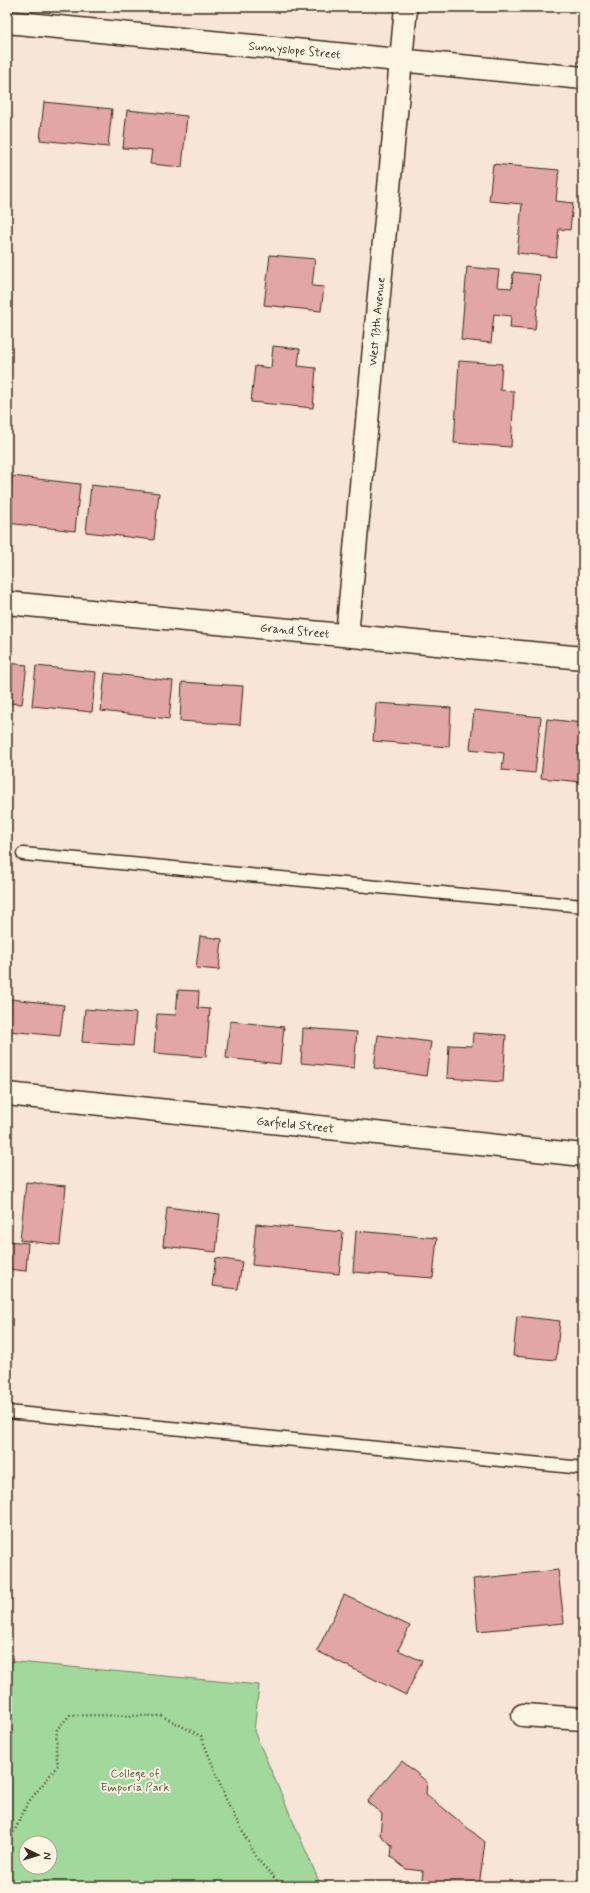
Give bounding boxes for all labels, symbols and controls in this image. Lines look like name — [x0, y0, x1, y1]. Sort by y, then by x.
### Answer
street label: Sunnyslope Street — [248, 39, 342, 63]
street label: West 13th Avenue — [365, 276, 390, 367]
street label: Grand Street — [259, 620, 330, 643]
street label: Garfield Street — [256, 1113, 335, 1138]
park label: College of Emporia Park — [101, 1766, 170, 1796]
north arrow — [18, 1835, 58, 1875]
text: N — [40, 1852, 54, 1860]

